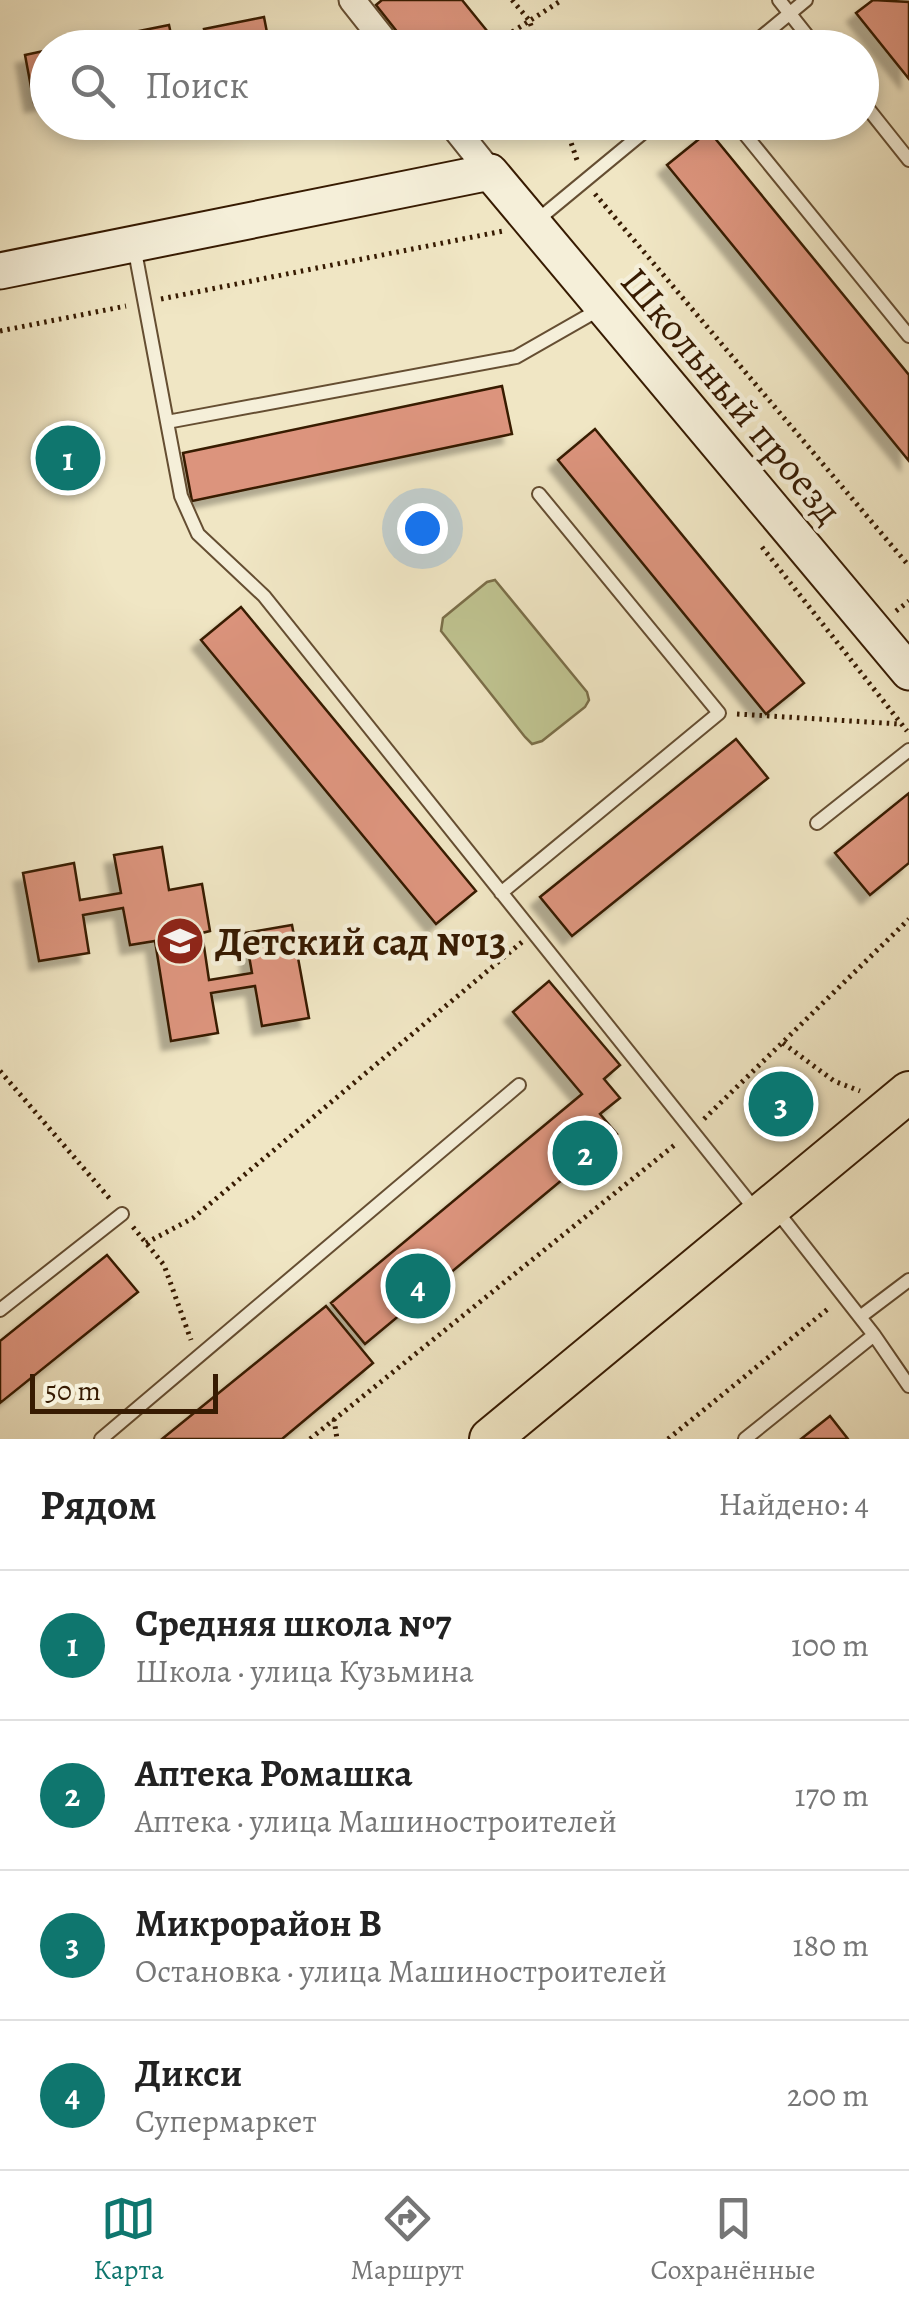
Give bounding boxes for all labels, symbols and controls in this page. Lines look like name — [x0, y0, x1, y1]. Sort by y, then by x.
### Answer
search box — [30, 30, 879, 140]
icon: search — [65, 58, 120, 113]
text: Поиск — [145, 59, 249, 111]
street label: Школьный проезд — [608, 255, 856, 536]
pin: 1 — [36, 420, 100, 496]
your location — [397, 503, 448, 554]
place label: Детский сад №13 — [215, 914, 506, 969]
school or university icon: Детский сад №13 — [154, 915, 206, 967]
pin: 3 — [748, 1066, 814, 1142]
pin: 2 — [552, 1116, 618, 1190]
pin: 4 — [386, 1248, 450, 1324]
scale bar — [30, 1369, 218, 1414]
text: 50 m — [45, 1372, 101, 1410]
text: Рядом — [40, 1476, 157, 1533]
text: Найдено: 4 — [718, 1482, 869, 1526]
text: Средняя школа №7 — [135, 1597, 451, 1649]
text: 1 — [67, 1623, 78, 1667]
text: 100 m — [791, 1623, 869, 1667]
text: Школа · улица Кузьмина — [135, 1649, 474, 1693]
text: Аптека Ромашка — [135, 1747, 413, 1799]
text: 2 — [65, 1773, 80, 1817]
text: 170 m — [795, 1773, 869, 1817]
text: Аптека · улица Машиностроителей — [135, 1799, 617, 1843]
text: Микрорайон В — [135, 1897, 382, 1949]
text: 3 — [66, 1923, 79, 1967]
text: 180 m — [793, 1923, 869, 1967]
text: Остановка · улица Машиностроителей — [135, 1949, 667, 1993]
text: Дикси — [135, 2047, 242, 2099]
text: 4 — [65, 2073, 80, 2117]
text: 200 m — [787, 2073, 869, 2117]
text: Супермаркет — [135, 2099, 317, 2143]
tab: Карта — [93, 2191, 164, 2289]
tab: Маршрут — [351, 2191, 464, 2289]
tab: Сохранённые — [651, 2191, 816, 2289]

